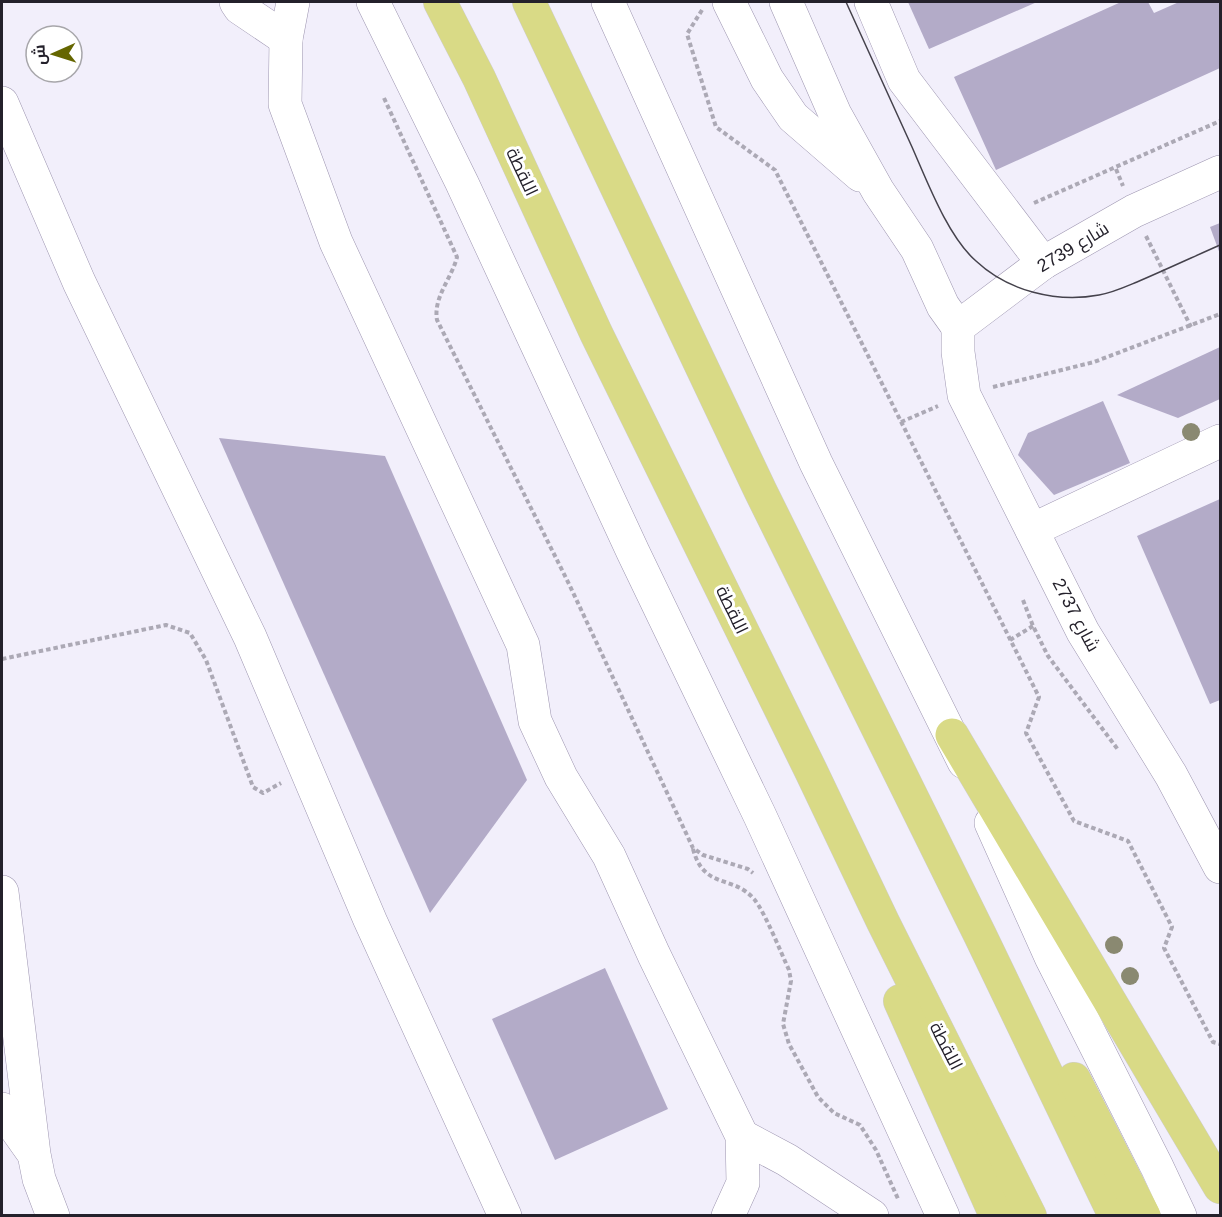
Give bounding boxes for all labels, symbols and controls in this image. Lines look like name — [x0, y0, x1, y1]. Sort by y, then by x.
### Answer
north arrow — [24, 24, 84, 84]
text: ش — [30, 44, 50, 65]
street label: اللقطة — [502, 145, 542, 199]
street label: شارع 2739 — [1034, 218, 1113, 278]
street label: شارع 2737 — [1047, 575, 1104, 656]
street label: اللقطة — [712, 583, 752, 637]
street label: اللقطة — [926, 1019, 966, 1073]

